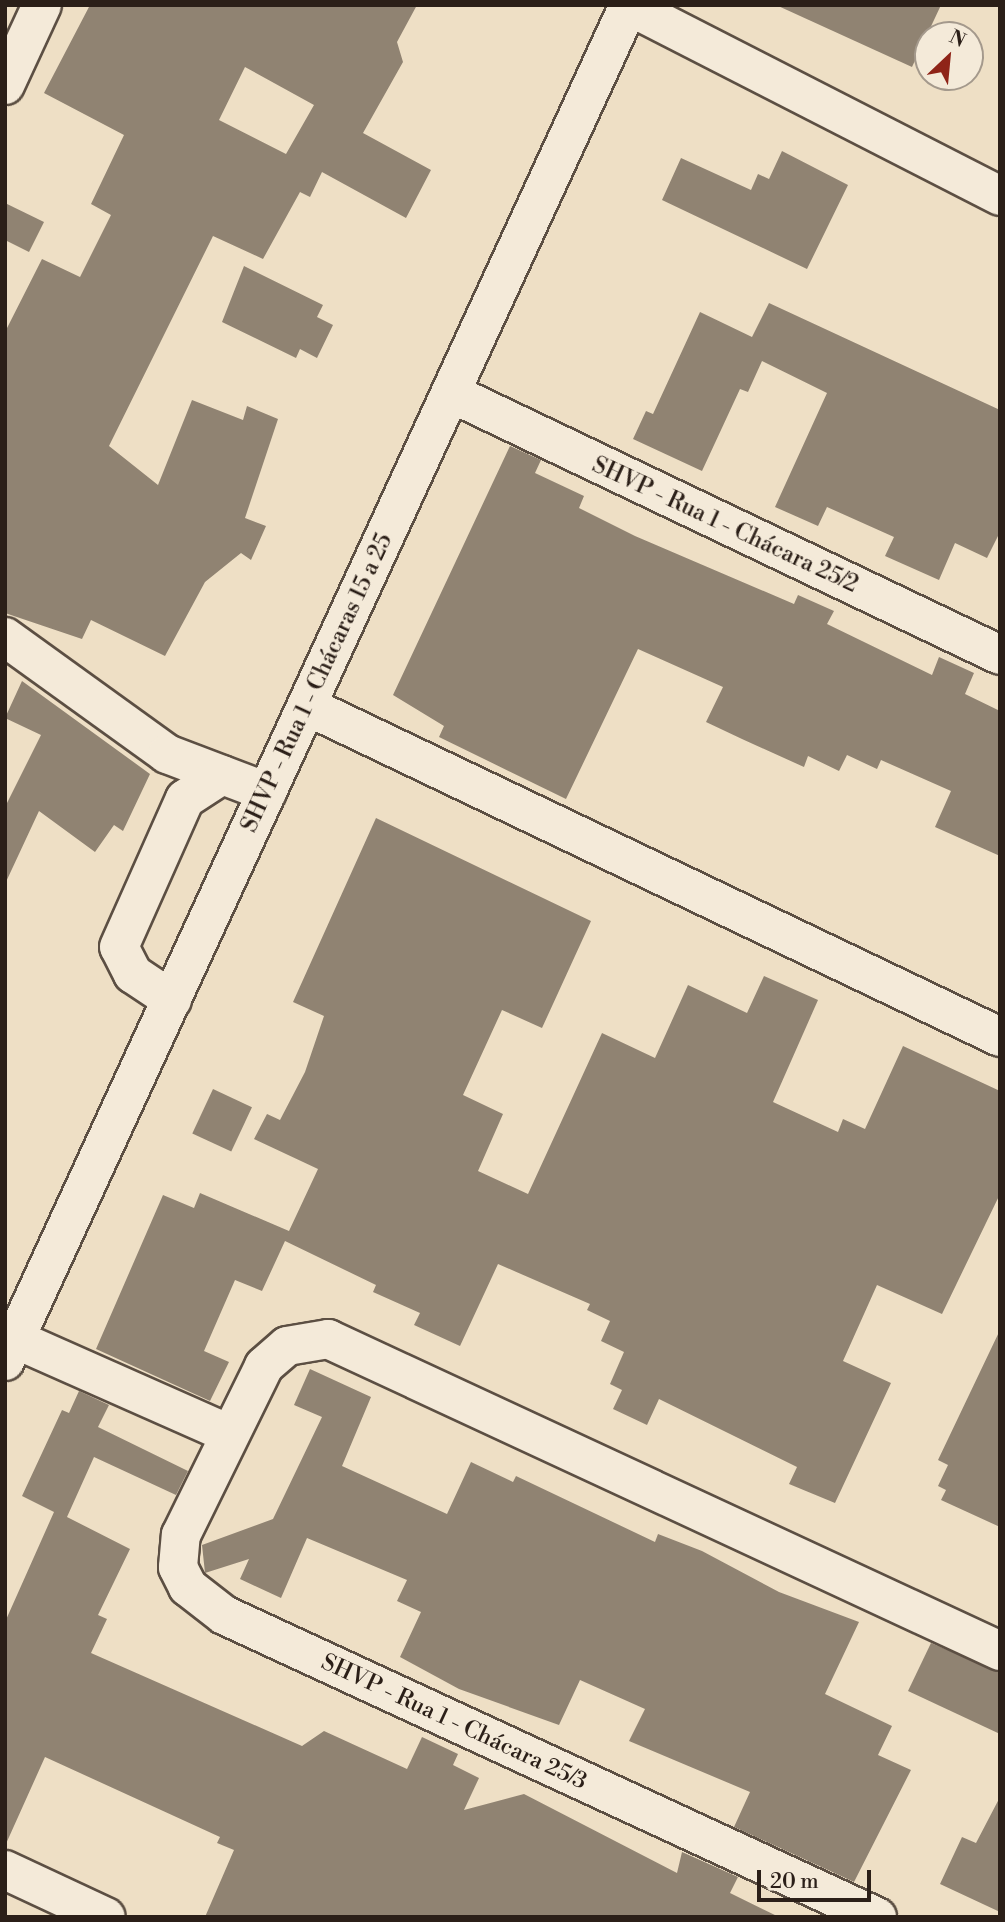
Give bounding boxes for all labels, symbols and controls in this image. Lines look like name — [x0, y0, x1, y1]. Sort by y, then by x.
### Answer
north arrow — [914, 21, 984, 91]
text: N — [945, 25, 969, 53]
street label: SHVP - Rua 1 - Chácara 25/2 — [588, 451, 862, 599]
street label: SHVP - Rua 1 - Chácaras 15 a 25 — [236, 529, 398, 837]
street label: SHVP - Rua 1 - Chácara 25/3 — [317, 1648, 591, 1796]
scale bar — [760, 1856, 874, 1900]
text: 20 m — [770, 1869, 819, 1895]

